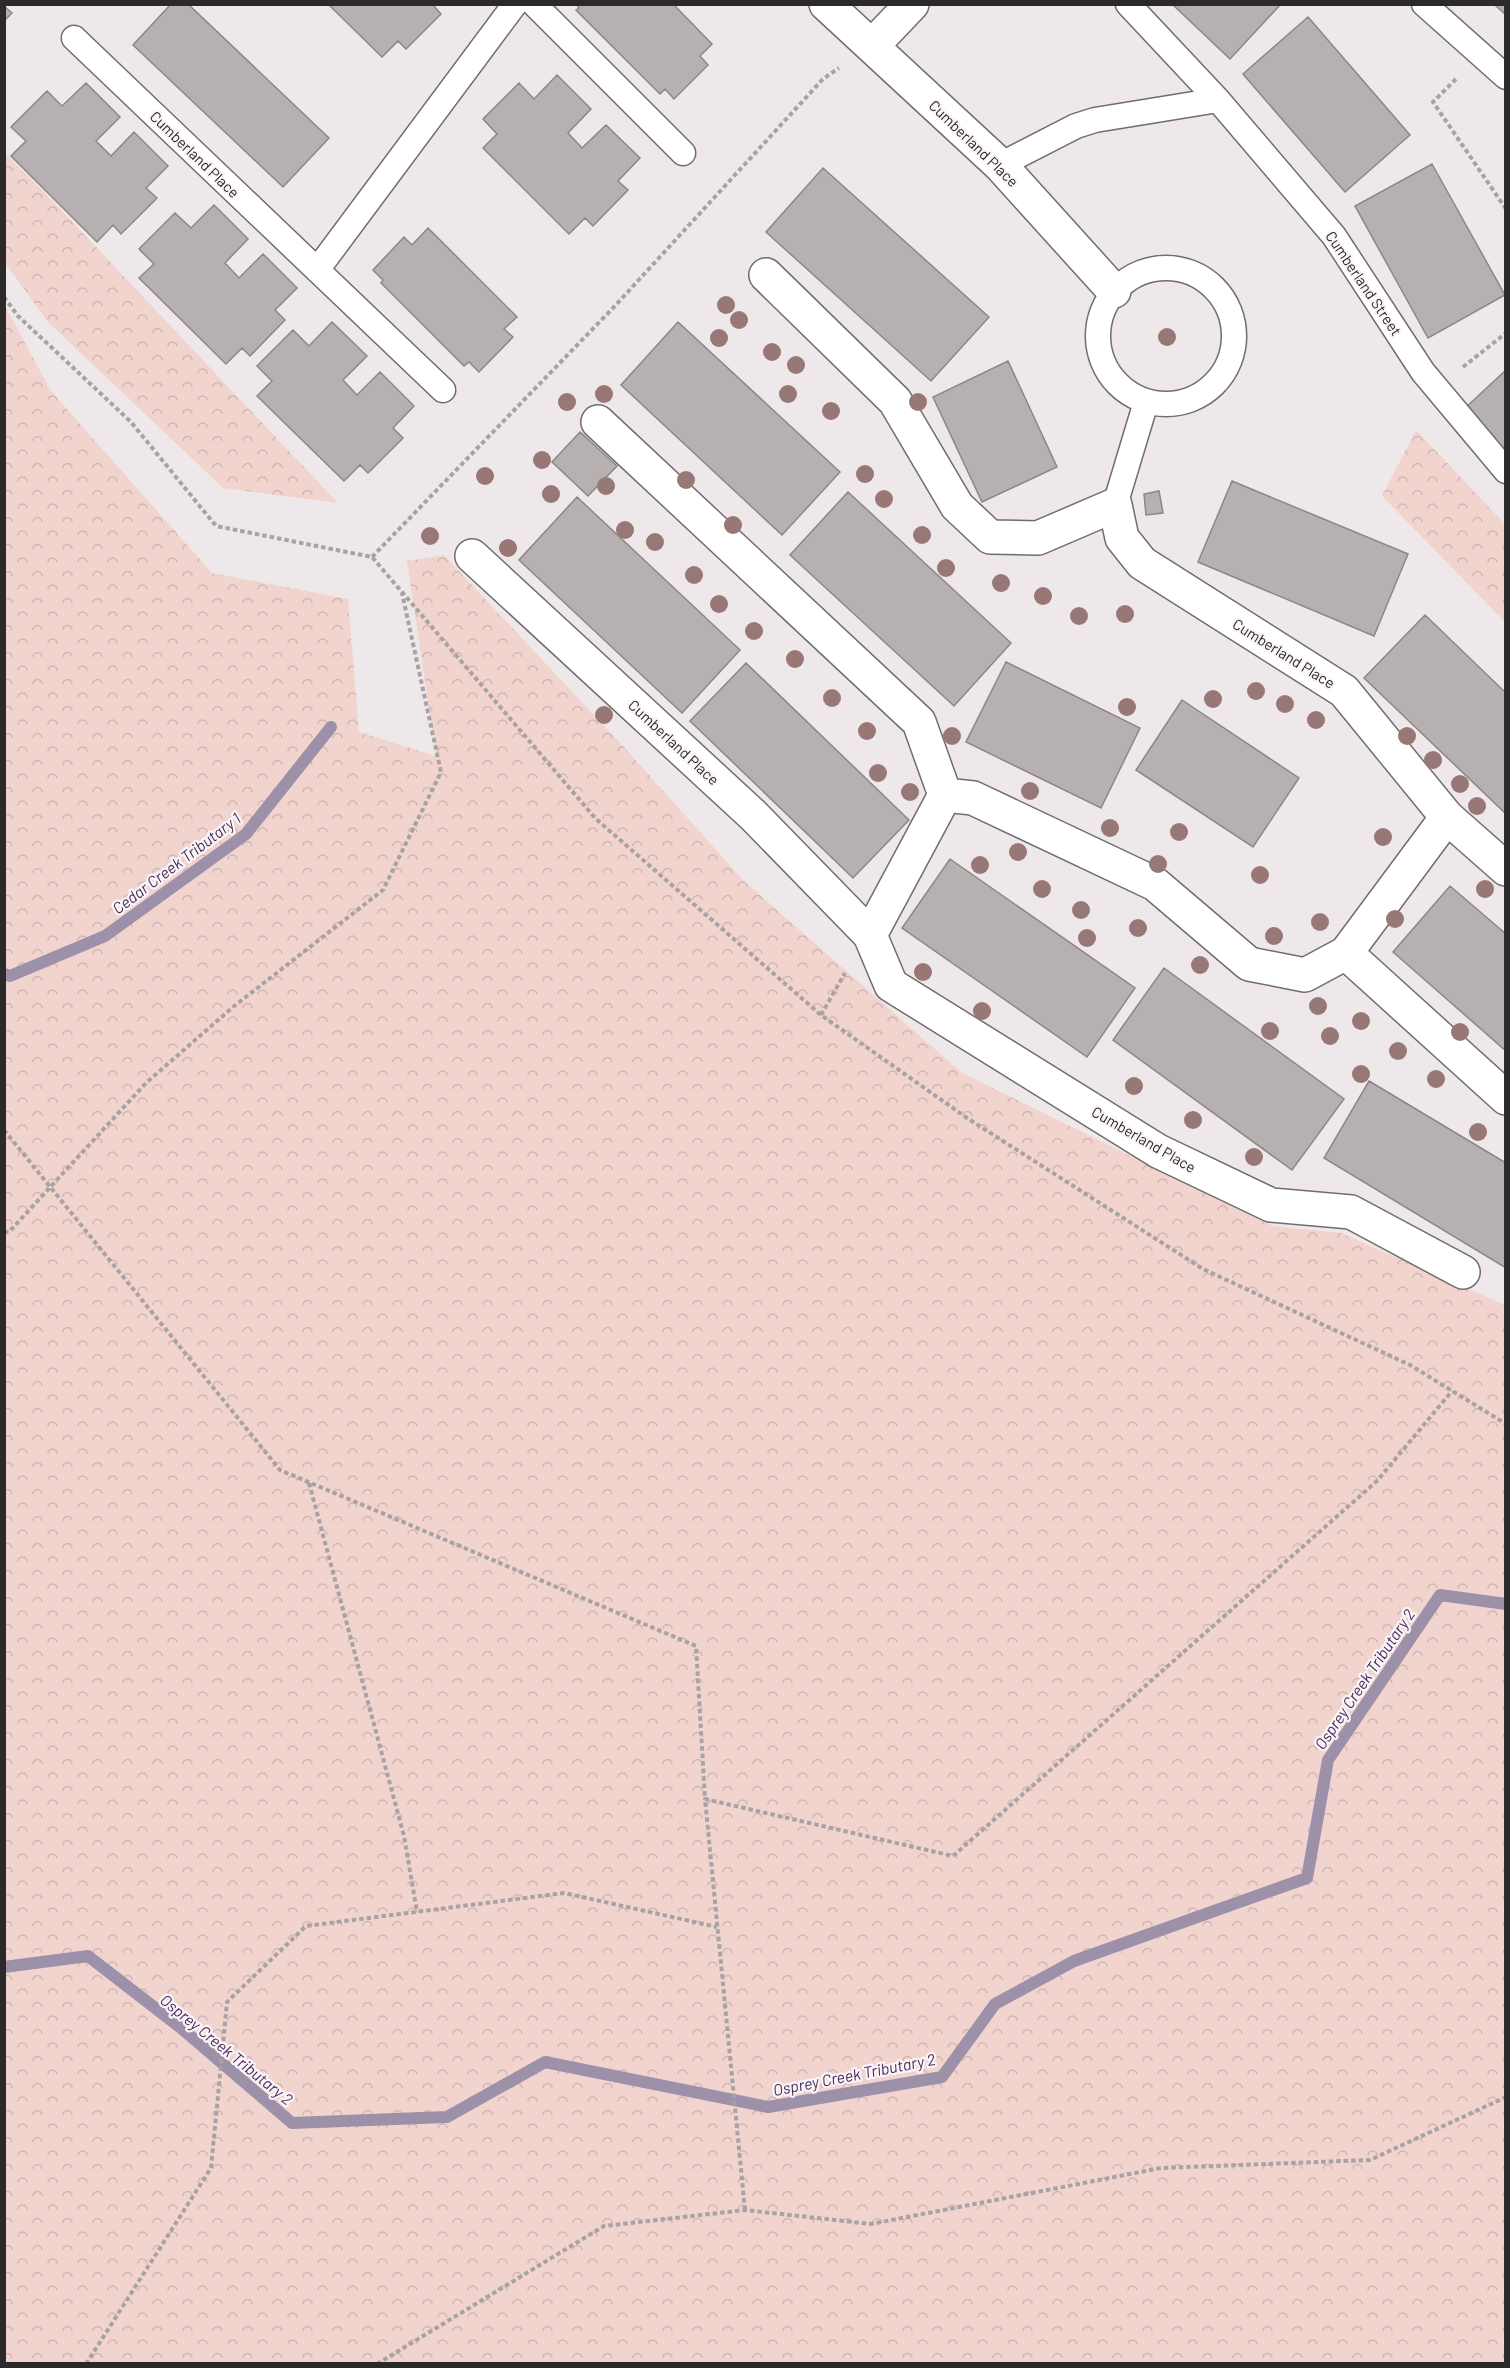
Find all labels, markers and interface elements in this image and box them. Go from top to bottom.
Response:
street label: Cumberland Place [926,96,1022,190]
street label: Cumberland Place [147,107,243,201]
street label: Cumberland Street [1322,227,1406,339]
street label: Cumberland Place [1230,614,1338,692]
street label: Cumberland Place [625,695,723,789]
water label: Cedar Creek Tributary 1 [108,808,244,918]
street label: Cumberland Place [1089,1102,1199,1176]
water label: Osprey Creek Tributary 2 [1310,1605,1418,1753]
water label: Osprey Creek Tributary 2 [157,1990,297,2108]
water label: Osprey Creek Tributary 2 [771,2049,937,2099]

